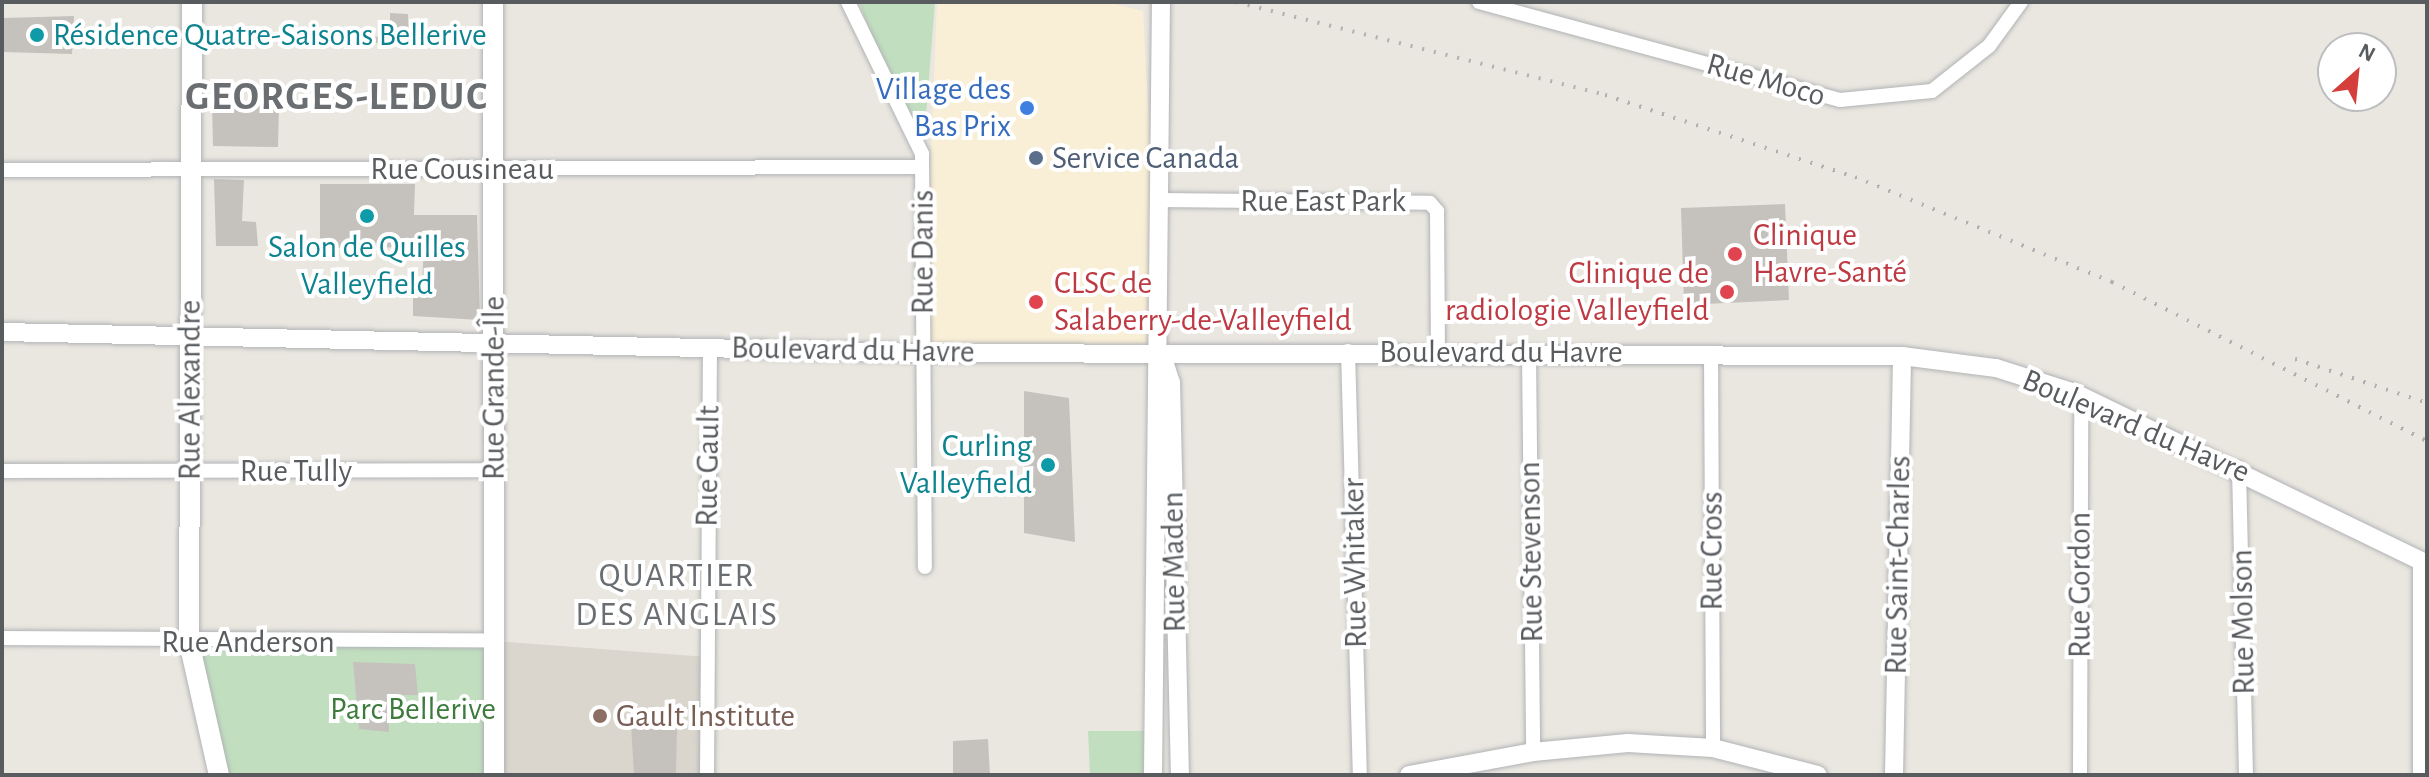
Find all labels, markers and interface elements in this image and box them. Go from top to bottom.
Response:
place label: Résidence Quatre-Saisons Bellerive [53,16,487,54]
marker: Résidence Quatre-Saisons Bellerive [28,26,46,44]
north arrow [2317,32,2397,112]
text: N [2355,39,2379,66]
street label: Rue Moco [1702,45,1830,115]
place label: Village des Bas Prix [876,71,1011,146]
district label: GEORGES-LEDUC [185,73,489,121]
marker: Village des Bas Prix [1018,99,1036,117]
place label: Service Canada [1052,139,1239,177]
marker: Service Canada [1027,149,1045,167]
street label: Rue Cousineau [370,150,554,188]
street label: Rue East Park [1240,182,1406,220]
street label: Rue Danis [904,190,942,314]
marker: Salon de Quilles Valleyfield [358,207,376,225]
place label: Clinique Havre-Santé [1753,217,1907,292]
place label: Salon de Quilles Valleyfield [268,229,466,304]
marker: Clinique Havre-Santé [1724,243,1746,265]
place label: Clinique de radiologie Valleyfield [1445,255,1709,330]
place label: CLSC de Salaberry-de-Valleyfield [1054,265,1352,340]
marker: Clinique de radiologie Valleyfield [1716,281,1738,303]
marker: CLSC de Salaberry-de-Valleyfield [1025,291,1047,313]
street label: Rue Grande-Île [475,296,513,480]
street label: Rue Alexandre [171,300,209,480]
street label: Boulevard du Havre [731,329,975,371]
street label: Boulevard du Havre [1379,333,1623,371]
street label: Boulevard du Havre [2016,361,2256,491]
street label: Rue Gault [688,405,728,527]
place label: Curling Valleyfield [900,428,1032,503]
street label: Rue Tully [240,452,352,490]
street label: Rue Saint-Charles [1877,455,1919,675]
marker: Curling Valleyfield [1039,456,1057,474]
street label: Rue Stevenson [1510,461,1552,643]
street label: Rue Whitaker [1334,478,1376,648]
street label: Rue Maden [1154,491,1194,633]
street label: Rue Cross [1693,491,1731,611]
street label: Rue Gordon [2061,512,2099,658]
street label: Rue Molson [2223,549,2263,695]
district label: QUARTIER DES ANGLAIS [575,556,779,636]
street label: Rue Anderson [161,623,335,661]
park label: Parc Bellerive [330,690,496,728]
place label: Gault Institute [616,697,795,735]
marker: Gault Institute [591,707,609,725]

